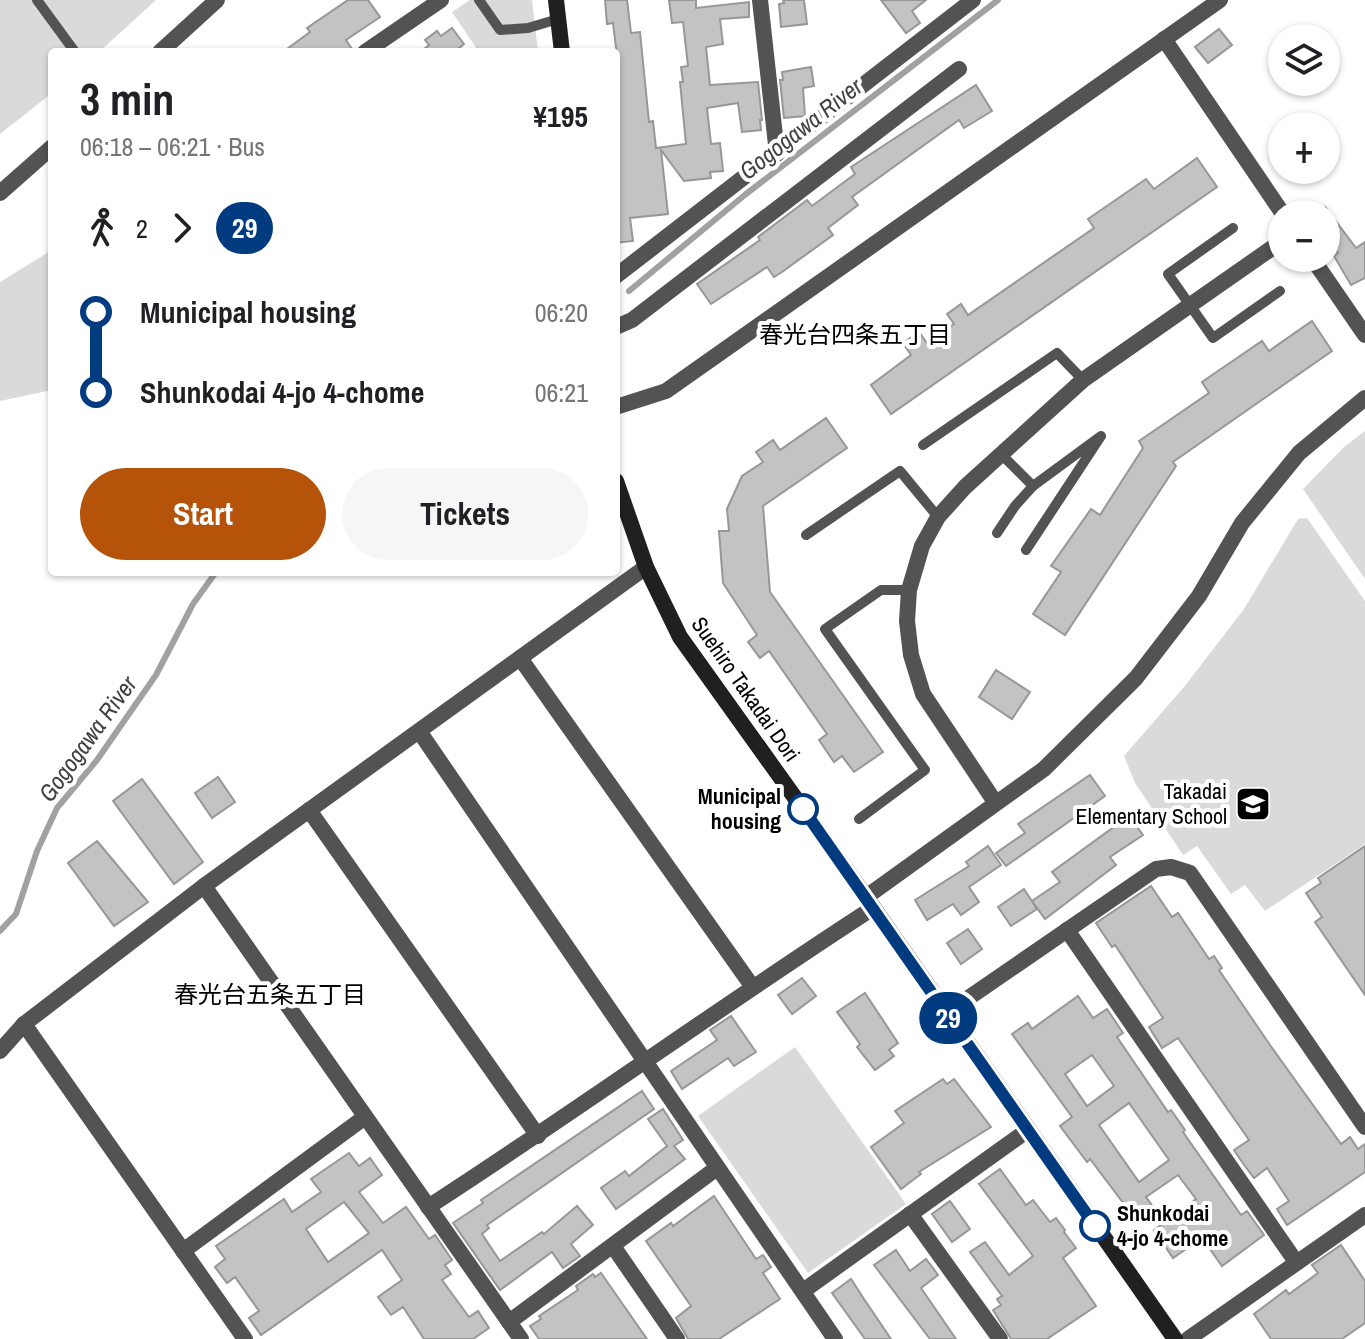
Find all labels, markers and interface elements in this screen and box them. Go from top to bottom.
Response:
map controls [1268,24,1340,272]
button: layers [1268,24,1340,96]
text: 3 min [80,69,174,129]
water label: Gogogawa River [732,69,870,186]
text: ¥195 [533,96,588,136]
button: + [1268,112,1340,184]
text: 06:18 – 06:21 · Bus [80,129,265,164]
button: − [1268,200,1340,272]
icon: walk [80,206,124,250]
icon: forward [160,206,204,250]
text: 29 [232,209,257,247]
text: 2 [136,211,148,246]
text: Municipal housing [140,292,356,332]
text: 06:20 [535,295,588,330]
district label: 春光台四条五丁目 [759,318,951,350]
text: Shunkodai 4-jo 4-chome [140,372,424,412]
text: 06:21 [535,375,588,410]
button: Start [80,468,326,560]
button: Tickets [342,468,588,560]
street label: Suehiro Takadai Dori [685,611,807,767]
water label: Gogogawa River [31,668,144,808]
place label: Takadai Elementary School [1076,776,1227,831]
place label: Municipal housing [698,781,781,836]
school or university icon: Takadai Elementary School [1234,785,1272,823]
marker: Municipal housing [788,794,818,824]
district label: 春光台五条五丁目 [174,978,366,1010]
line badge: 29 [912,992,984,1044]
text: 29 [935,999,961,1037]
place label: Shunkodai 4-jo 4-chome [1117,1198,1228,1253]
marker: Shunkodai 4-jo 4-chome [1080,1211,1110,1241]

